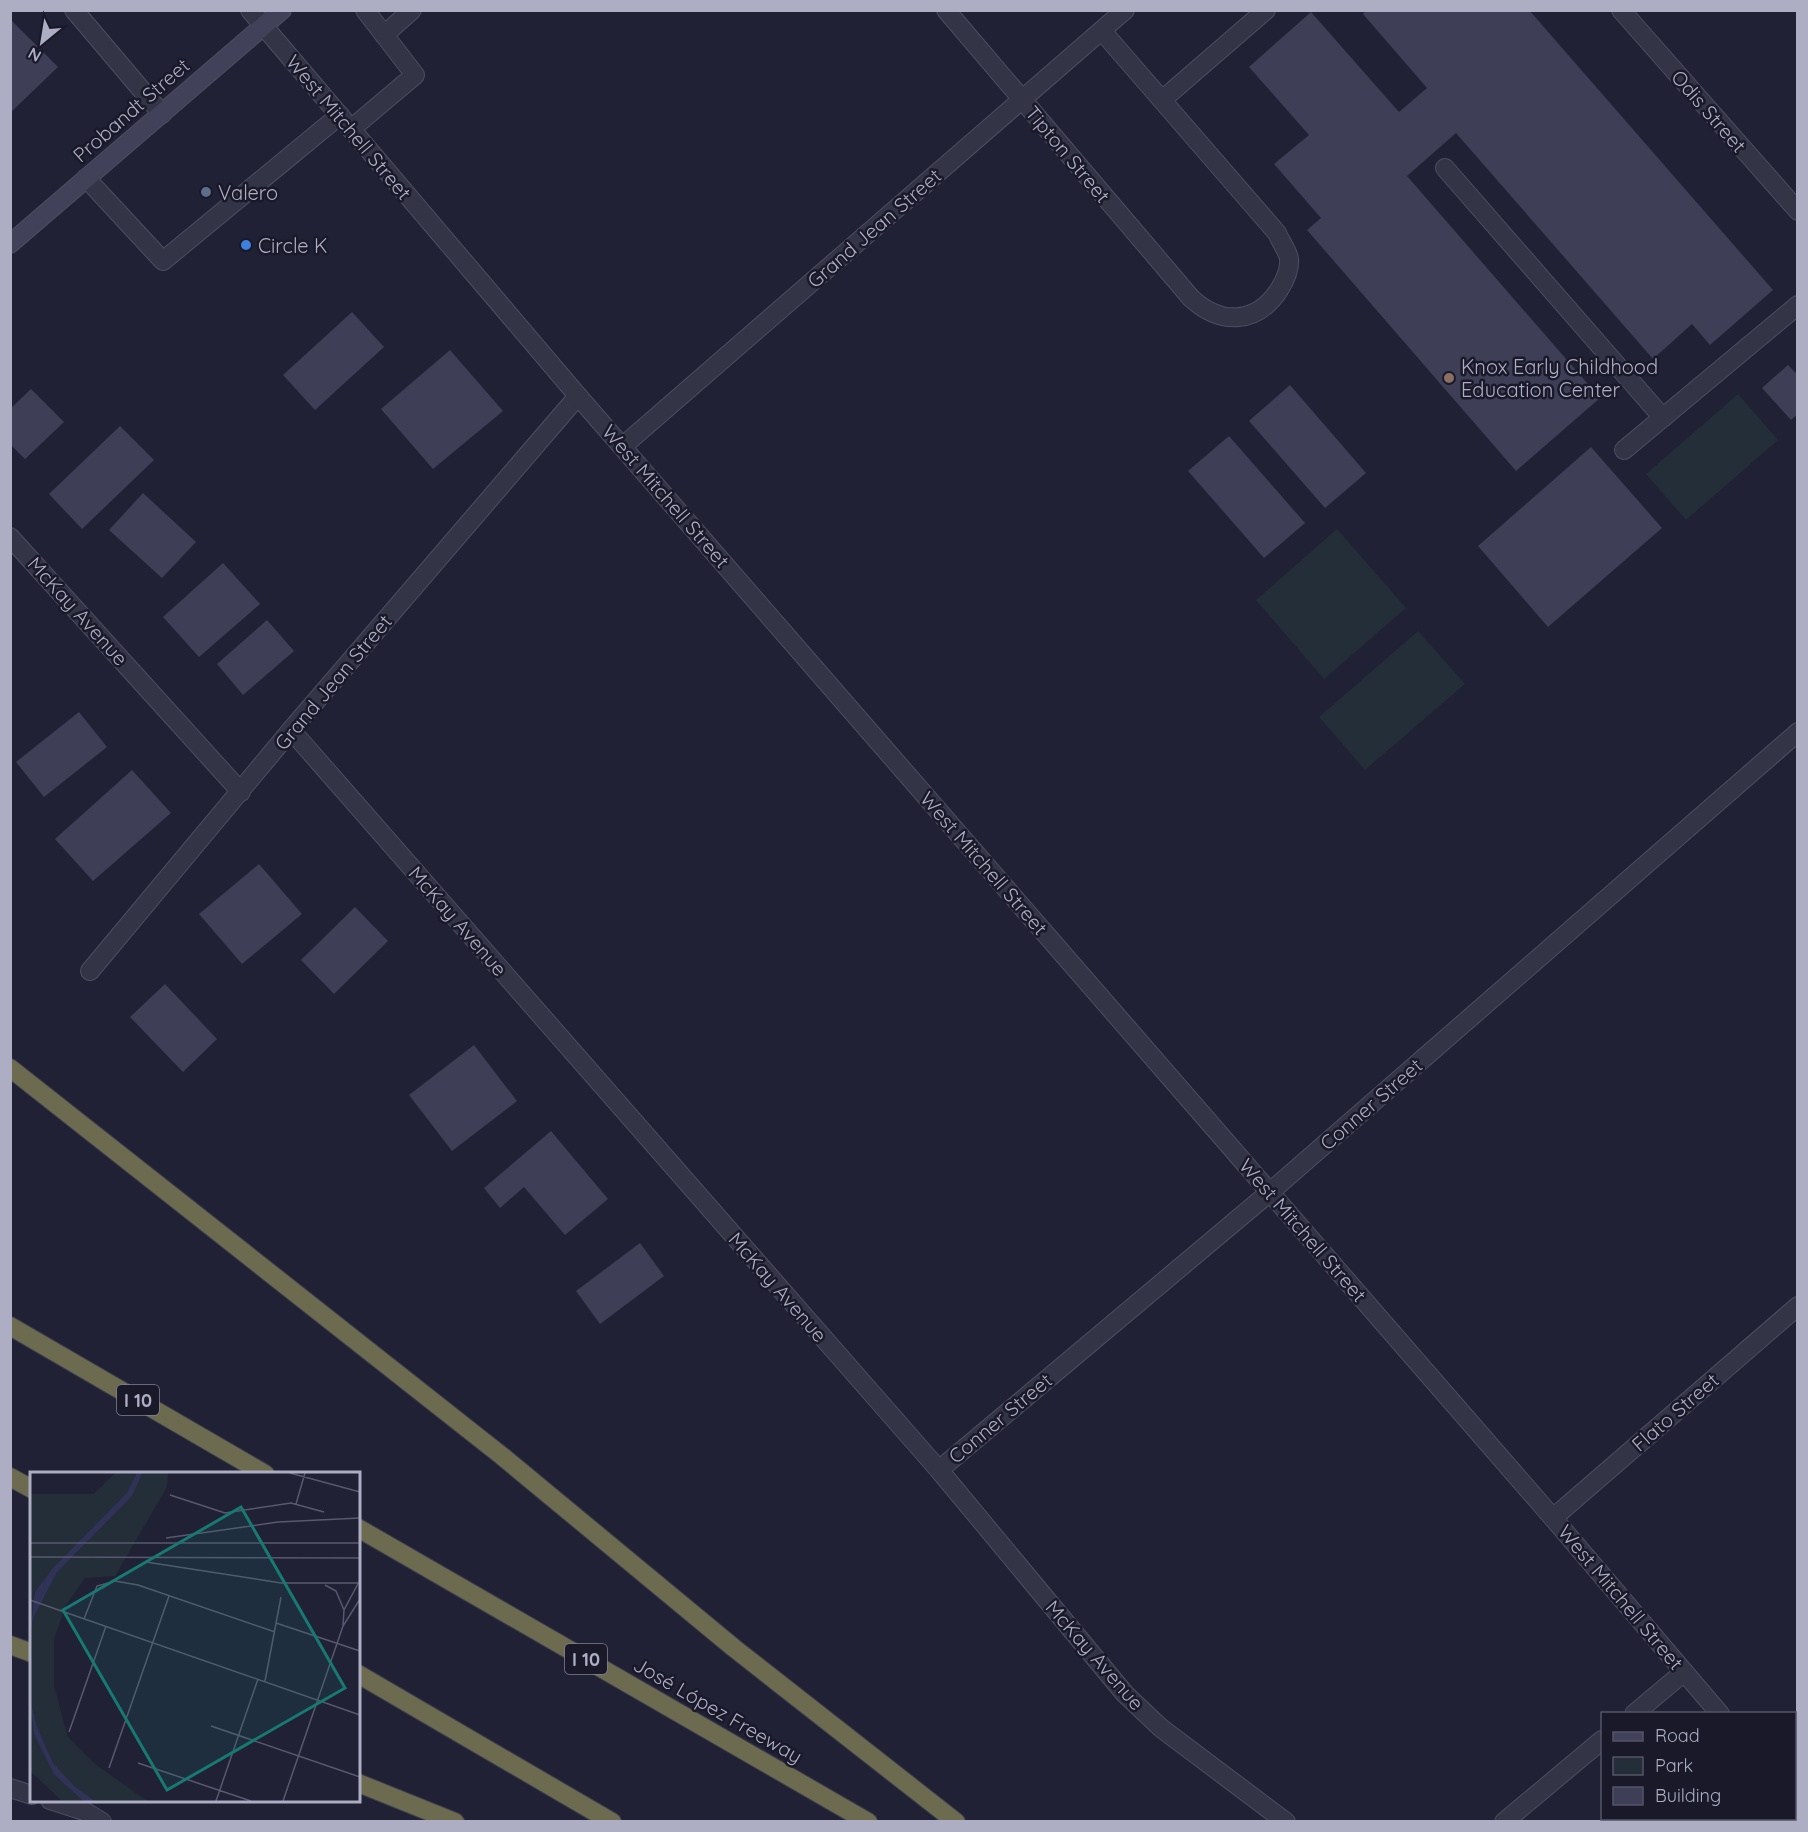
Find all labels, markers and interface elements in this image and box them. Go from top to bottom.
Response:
north arrow [12,12,72,72]
text: N [24,43,45,67]
street label: West Mitchell Street [281,49,417,205]
street label: Probandt Street [68,53,194,167]
street label: Odis Street [1666,65,1752,158]
street label: Tipton Street [1020,100,1116,208]
street label: Grand Jean Street [802,163,946,293]
place label: Valero [218,180,278,205]
marker: Valero [199,185,213,199]
place label: Circle K [258,233,328,258]
marker: Circle K [239,238,253,252]
place label: Knox Early Childhood Education Center [1461,354,1658,402]
marker: Knox Early Childhood Education Center [1442,371,1456,385]
street label: West Mitchell Street [597,419,735,573]
street label: McKay Avenue [23,551,133,671]
street label: Grand Jean Street [269,609,397,755]
street label: West Mitchell Street [915,786,1053,940]
street label: McKay Avenue [403,861,513,981]
street label: Conner Street [1315,1053,1427,1155]
street label: West Mitchell Street [1234,1153,1372,1307]
street label: McKay Avenue [723,1227,833,1347]
street label: Conner Street [943,1367,1057,1469]
street label: Flato Street [1626,1367,1724,1457]
road number: I 10 [117,1385,159,1415]
inset map [30,1472,360,1802]
street label: West Mitchell Street [1553,1519,1689,1675]
street label: McKay Avenue [1040,1595,1150,1715]
road number: I 10 [565,1644,607,1674]
street label: José López Freeway [629,1652,807,1768]
legend [1601,1712,1796,1820]
text: Road [1655,1724,1700,1747]
text: Park [1655,1754,1693,1777]
text: Building [1655,1784,1721,1807]

